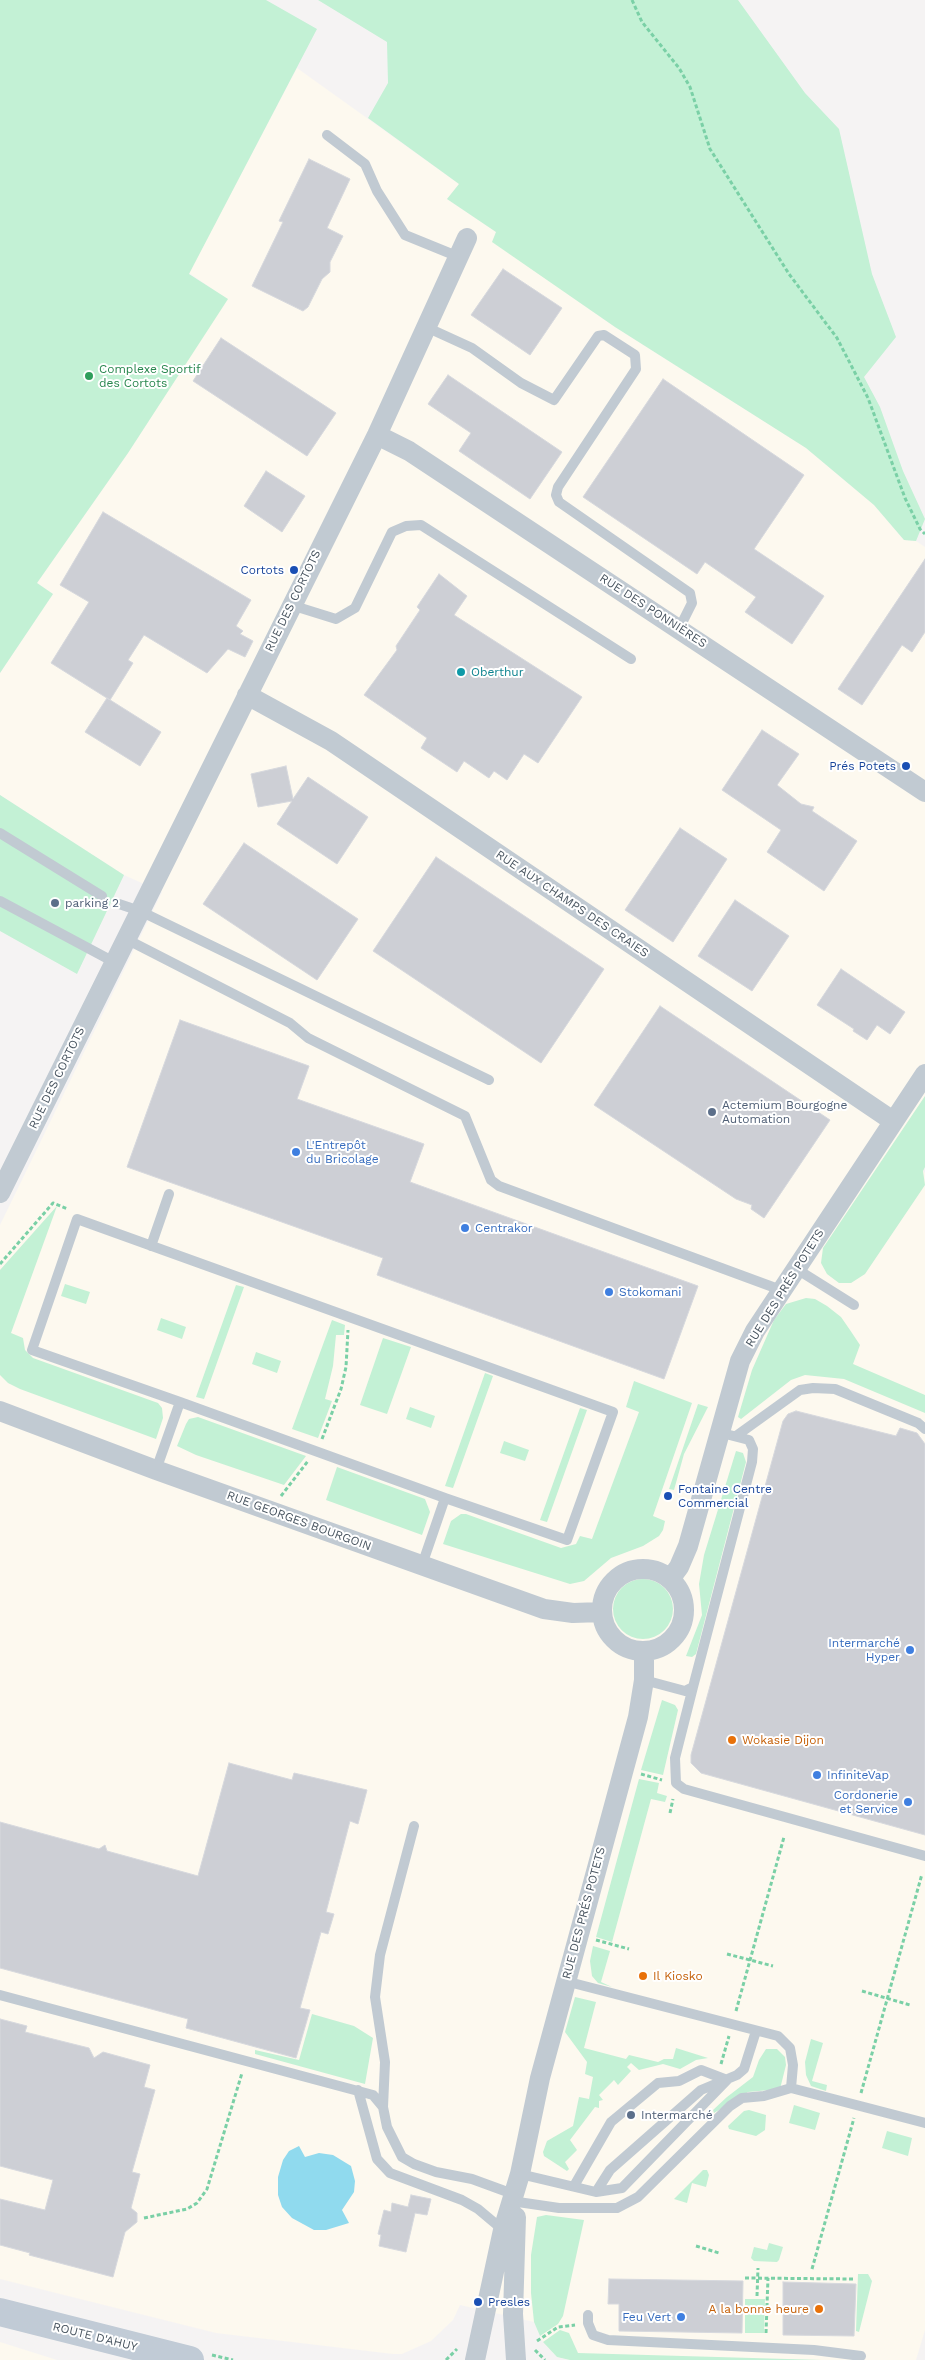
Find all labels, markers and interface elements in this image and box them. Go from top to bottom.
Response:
place label: Complexe Sportif des Cortots [99,362,201,390]
marker: Complexe Sportif des Cortots [83,370,95,382]
street label: RUE DES CORTOTS [262,548,324,654]
place label: Cortots [241,563,284,577]
marker: Cortots [288,564,300,576]
street label: RUE DES PONNIÈRES [597,571,709,651]
place label: Oberthur [471,665,524,679]
marker: Oberthur [455,666,467,678]
place label: Prés Potets [829,759,896,773]
marker: Prés Potets [900,760,912,772]
street label: RUE AUX CHAMPS DES CRAIES [493,847,651,961]
place label: parking 2 [65,896,119,910]
marker: parking 2 [49,897,61,909]
street label: RUE DES CORTOTS [26,1025,88,1131]
place label: Actemium Bourgogne Automation [722,1098,847,1126]
marker: Actemium Bourgogne Automation [706,1106,718,1118]
place label: L'Entrepôt du Bricolage [306,1138,379,1166]
marker: L'Entrepôt du Bricolage [290,1146,302,1158]
place label: Centrakor [475,1221,533,1235]
marker: Centrakor [459,1222,471,1234]
street label: RUE DES PRÉS POTETS [743,1226,827,1350]
place label: Stokomani [619,1285,682,1299]
marker: Stokomani [603,1286,615,1298]
place label: Fontaine Centre Commercial [678,1482,772,1510]
street label: RUE GEORGES BOURGOIN [225,1488,373,1554]
marker: Fontaine Centre Commercial [662,1490,674,1502]
place label: Intermarché Hyper [828,1636,900,1664]
marker: Intermarché Hyper [904,1644,916,1656]
place label: Wokasie Dijon [742,1733,824,1747]
marker: Wokasie Dijon [726,1734,738,1746]
place label: InfiniteVap [827,1768,889,1782]
marker: InfiniteVap [811,1769,823,1781]
place label: Cordonerie et Service [834,1788,898,1816]
marker: Cordonerie et Service [902,1796,914,1808]
street label: RUE DES PRÉS POTETS [559,1845,609,1981]
place label: Il Kiosko [653,1969,703,1983]
marker: Il Kiosko [637,1970,649,1982]
place label: Intermarché [641,2108,713,2122]
marker: Intermarché [625,2109,637,2121]
place label: Presles [488,2295,530,2309]
marker: Presles [472,2296,484,2308]
place label: A la bonne heure [708,2302,809,2316]
marker: A la bonne heure [813,2303,825,2315]
place label: Feu Vert [622,2310,671,2324]
marker: Feu Vert [675,2311,687,2323]
street label: ROUTE D'AHUY [51,2320,139,2354]

